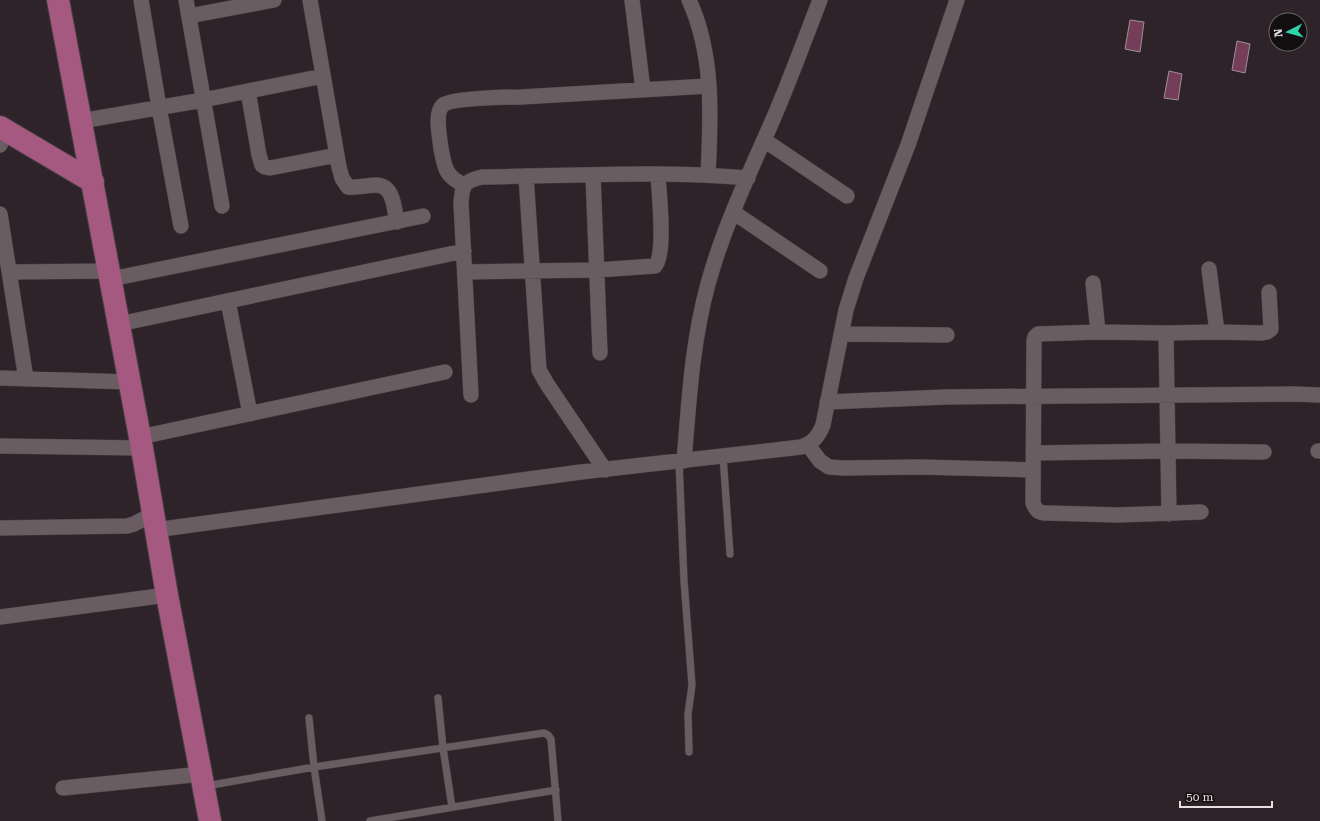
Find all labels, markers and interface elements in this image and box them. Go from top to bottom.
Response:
north arrow [1268,12,1308,52]
text: N [1272,28,1285,38]
scale bar [1180,783,1272,809]
text: 50 m [1186,790,1213,804]

